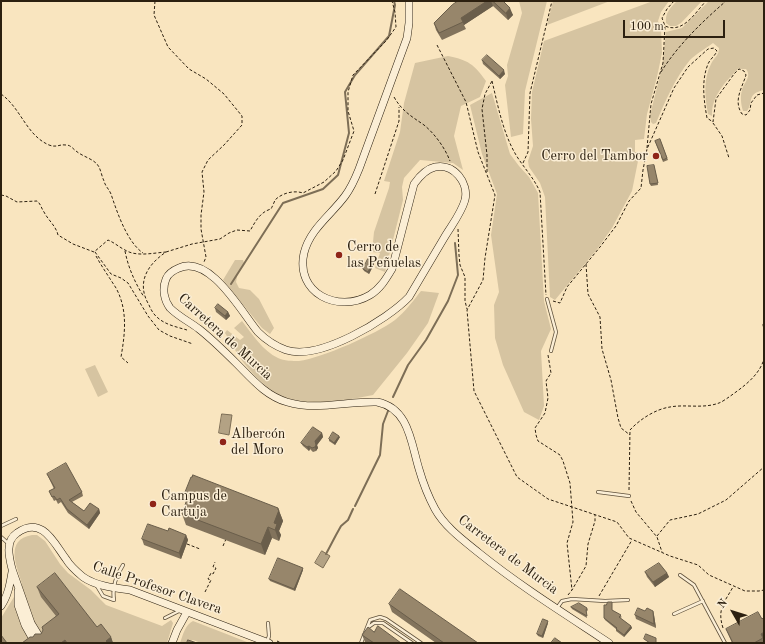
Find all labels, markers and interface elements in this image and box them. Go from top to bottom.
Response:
scale bar [625,12,727,38]
text: 100 m [630,21,664,33]
place label: Cerro del Tambor [541,148,648,164]
marker: Cerro del Tambor [651,151,661,161]
place label: Cerro de las Peñuelas [347,239,421,272]
marker: Cerro de las Peñuelas [334,250,344,260]
street label: Carretera de Murcia [174,290,276,384]
place label: Albercón del Moro [231,426,285,458]
marker: Albercón del Moro [218,437,228,447]
place label: Campus de Cartuja [161,488,227,520]
marker: Campus de Cartuja [148,499,158,509]
street label: Carretera de Murcia [454,512,562,598]
street label: Calle Profesor Clavera [90,558,224,618]
north arrow [713,592,753,632]
text: N [716,597,730,611]

